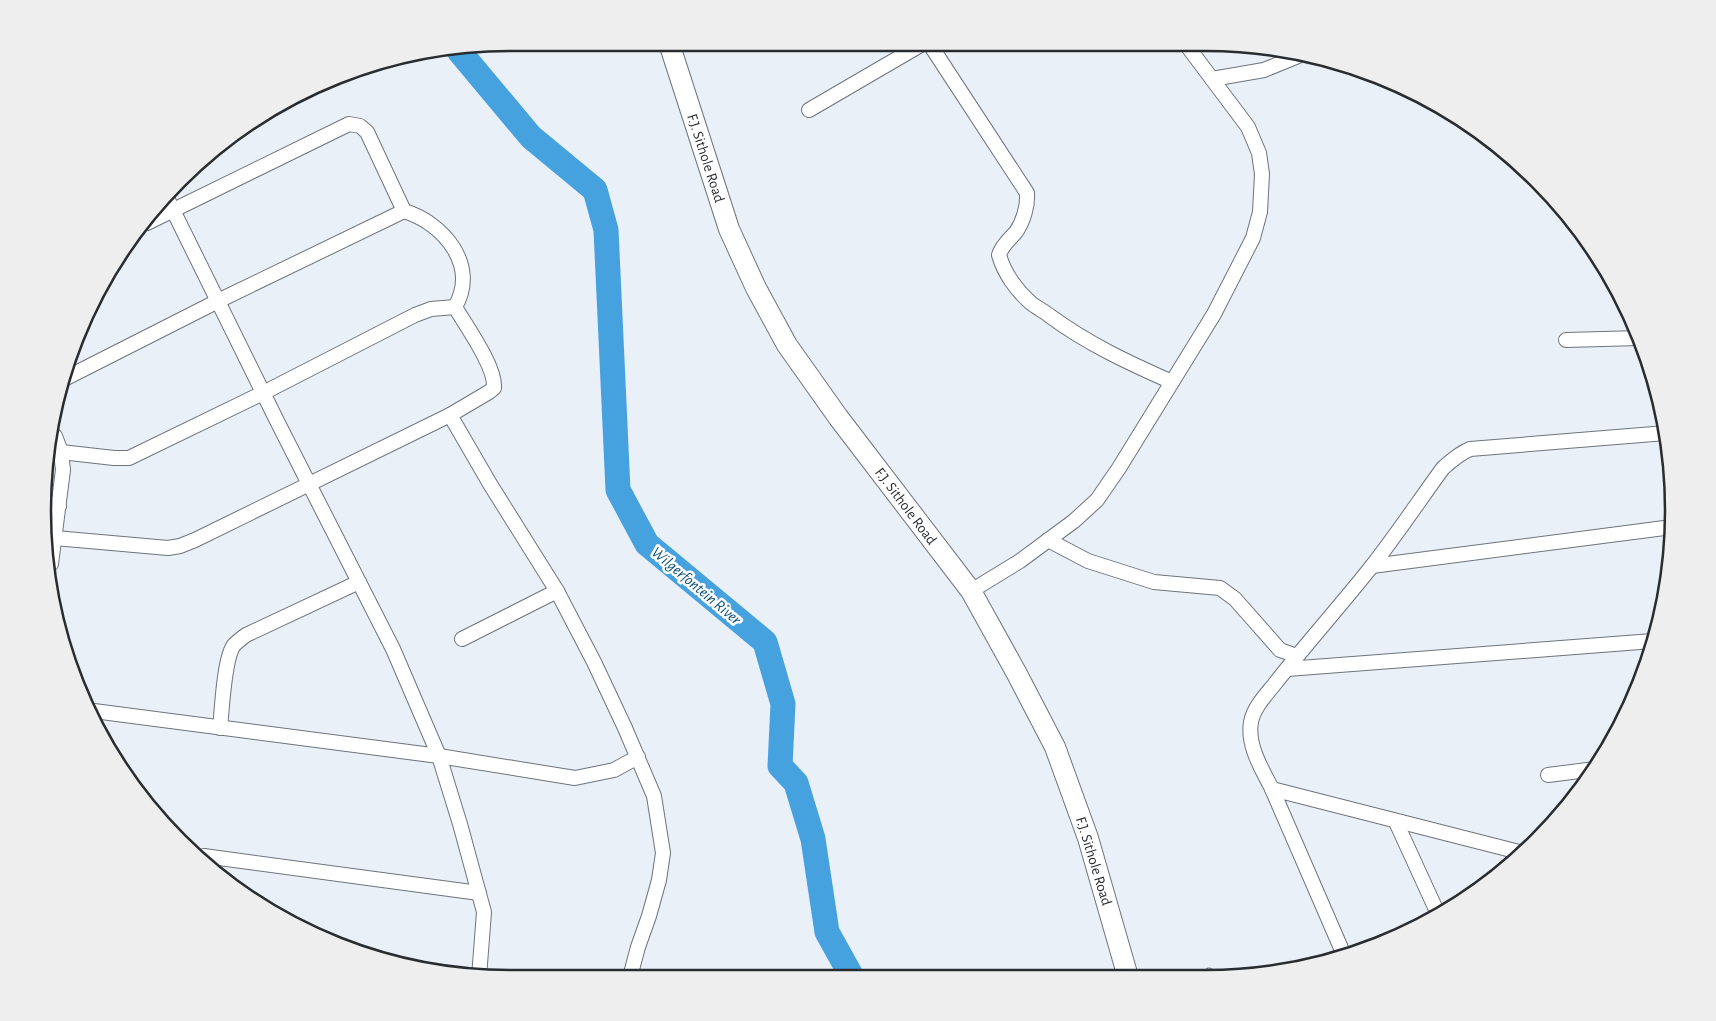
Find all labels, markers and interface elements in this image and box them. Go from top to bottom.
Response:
street label: F.J. Sithole Road [684,112,727,204]
street label: F.J. Sithole Road [872,465,939,548]
water label: Wilgerfontein River [649,544,745,628]
street label: F.J. Sithole Road [1073,815,1114,908]

